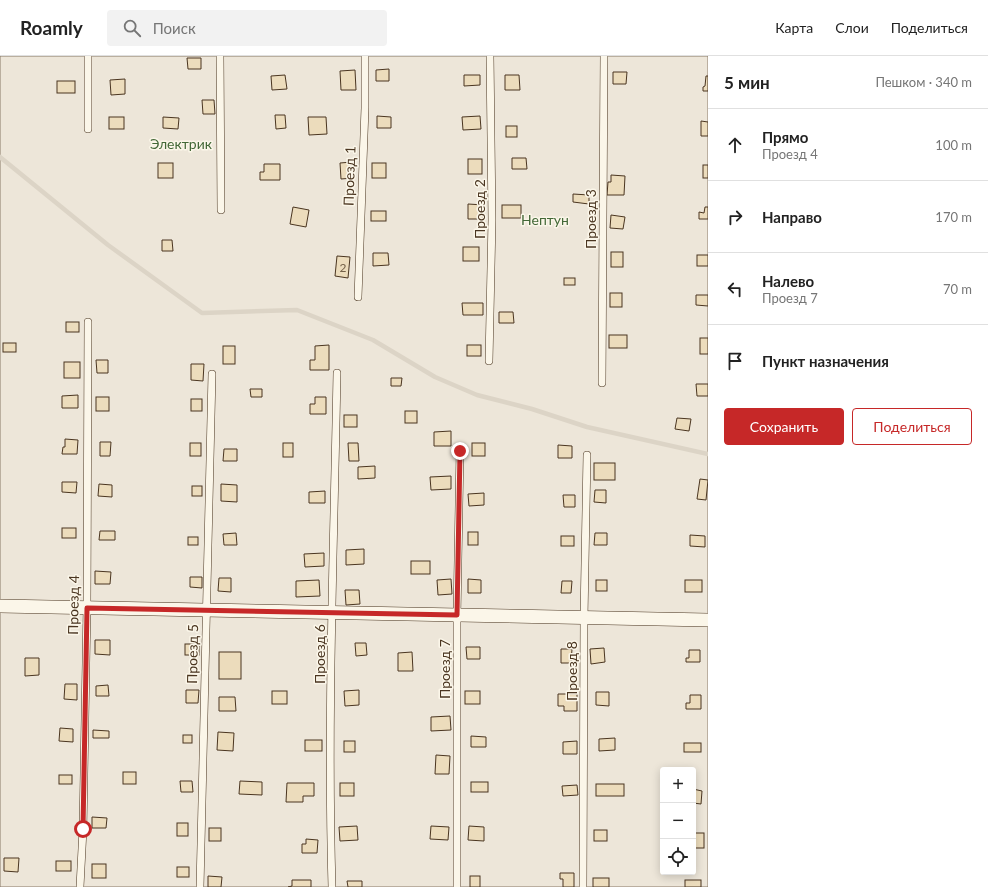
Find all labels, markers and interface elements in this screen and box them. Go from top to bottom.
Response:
search box [107,10,387,46]
text: Roamly [20,16,83,39]
icon: search [121,17,143,39]
text: Поиск [153,19,196,37]
text: Карта [775,19,813,36]
text: Слои [835,19,869,36]
text: Поделиться [891,19,968,36]
text: 5 мин [724,72,770,93]
text: Пешком · 340 m [875,74,972,90]
text: Прямо [762,128,808,146]
icon: ahead [724,134,746,156]
park label: Электрик [150,135,213,152]
text: 100 m [935,137,972,153]
street label: Проезд 1 [339,146,359,206]
text: Проезд 4 [762,146,818,162]
street label: Проезд 2 [471,179,488,239]
street label: Проезд 3 [582,189,599,249]
icon: right [724,206,746,228]
text: Направо [762,208,822,226]
text: 170 m [935,209,972,225]
park label: Нептун [521,211,569,228]
house number: 2 [340,260,347,275]
text: Налево [762,272,814,290]
icon: left [724,278,746,300]
text: 70 m [943,281,972,297]
text: Проезд 7 [762,290,818,306]
icon: arrive [724,350,746,372]
text: Пункт назначения [762,352,889,370]
button: Сохранить [724,408,844,445]
button: Поделиться [852,408,972,445]
route end [451,442,469,460]
street label: Проезд 4 [64,575,82,635]
street label: Проезд 5 [183,624,201,684]
street label: Проезд 6 [311,624,328,684]
street label: Проезд 7 [436,639,453,699]
street label: Проезд 8 [563,641,580,701]
map controls [660,767,696,875]
button: + [660,767,696,803]
button: − [660,803,696,839]
route start [74,820,92,838]
button: locate [660,839,696,875]

